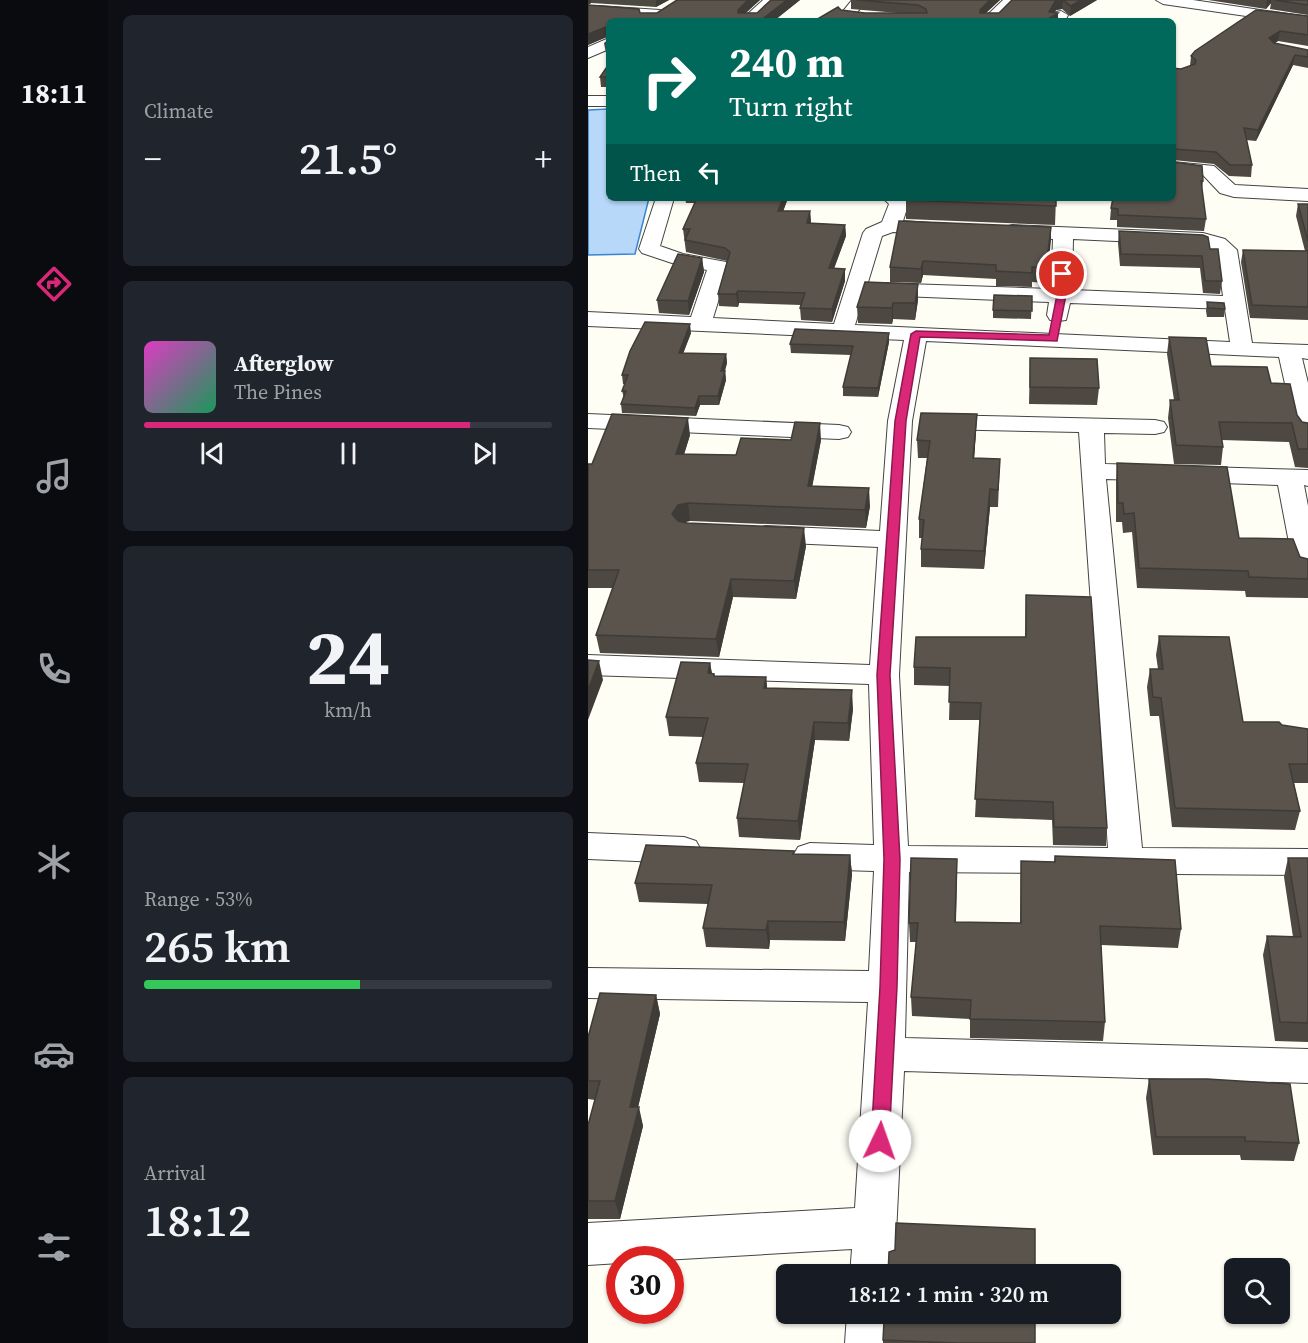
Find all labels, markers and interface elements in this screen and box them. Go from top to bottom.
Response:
text: 240 m [729,33,844,91]
icon: right [630,42,708,120]
text: 18:11 [21,75,87,112]
text: Turn right [729,88,853,125]
text: Climate [144,97,213,125]
text: 21.5° [299,127,397,189]
text: − [144,136,162,181]
text: + [535,136,552,181]
icon: left [693,156,726,189]
text: Then [630,158,681,188]
pin [1036,248,1087,299]
icon: arrive [1045,257,1078,290]
icon: directions [33,263,75,305]
text: Afterglow [234,348,334,378]
text: The Pines [234,378,322,406]
icon: previous [196,437,229,470]
icon: pause [332,437,365,470]
icon: next [468,437,501,470]
icon: music [33,455,75,497]
text: 24 [306,603,390,710]
icon: phone [33,648,75,690]
text: km/h [324,696,372,724]
icon: climate [33,841,75,883]
text: Range · 53% [144,885,253,913]
text: 265 km [144,915,291,977]
icon: car [33,1033,75,1075]
position arrow [848,1109,912,1173]
text: Arrival [144,1159,206,1187]
text: 18:12 [144,1189,251,1251]
icon: filters [33,1226,75,1268]
speed limit sign: 30 [606,1246,684,1324]
map controls [1224,1258,1290,1324]
button: search [1224,1258,1290,1324]
text: 18:12 · 1 min · 320 m [848,1279,1049,1309]

